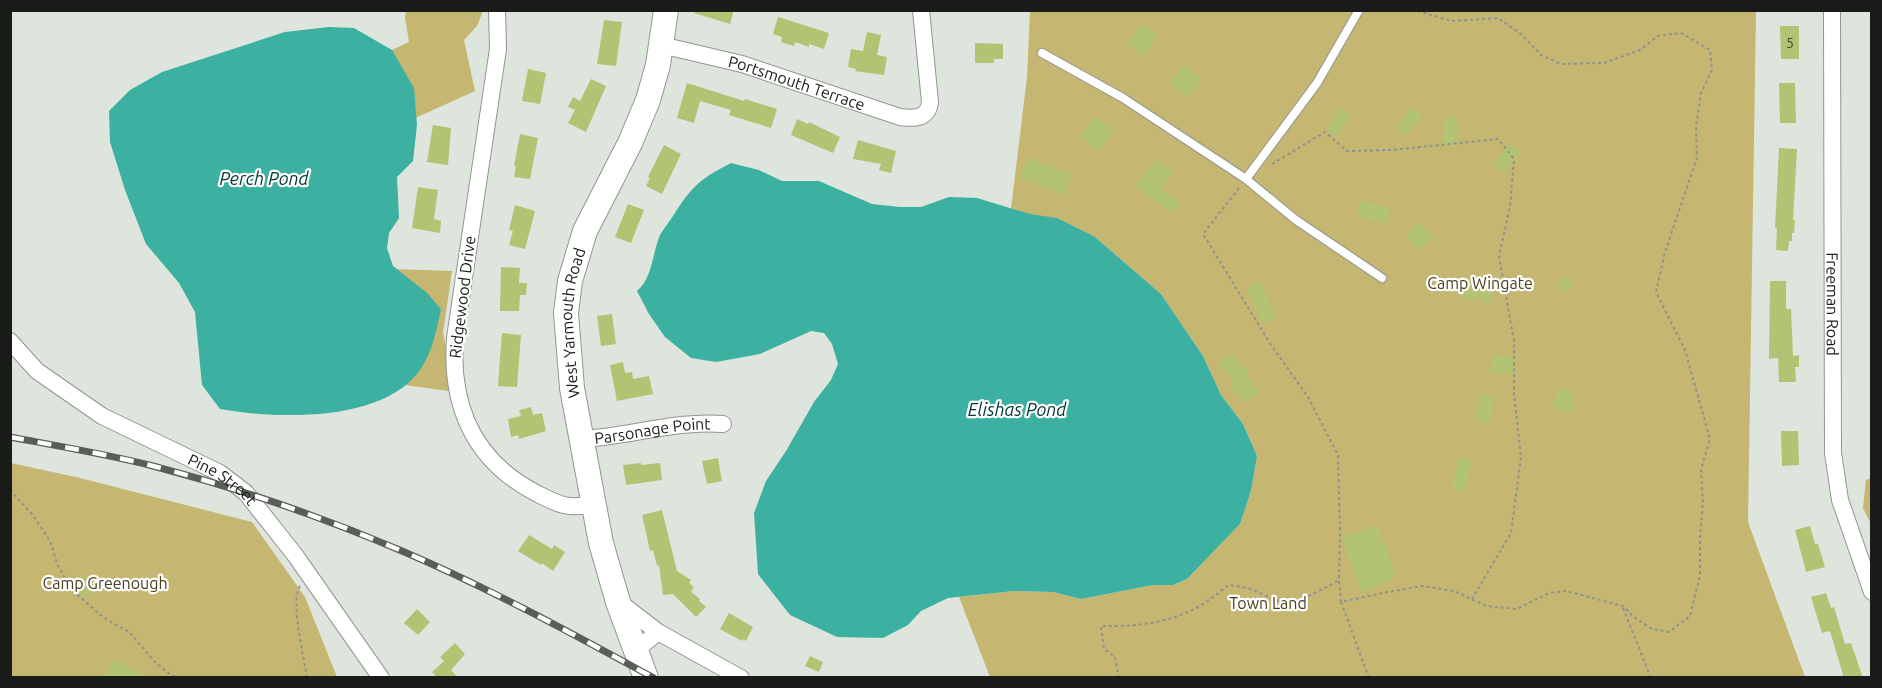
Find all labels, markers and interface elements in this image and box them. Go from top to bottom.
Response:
house number: 5 [1786,35,1794,51]
street label: Portsmouth Terrace [727,52,868,114]
water label: Perch Pond [219,168,310,188]
street label: Ridgewood Drive [446,235,478,359]
street label: West Yarmouth Road [557,246,588,399]
street label: Freeman Road [1824,252,1842,356]
park label: Camp Wingate [1427,274,1533,292]
water label: Elishas Pond [968,399,1067,419]
street label: Parsonage Point [593,414,711,447]
street label: Pine Street [185,450,261,509]
park label: Camp Greenough [42,574,168,592]
park label: Town Land [1229,594,1307,612]

